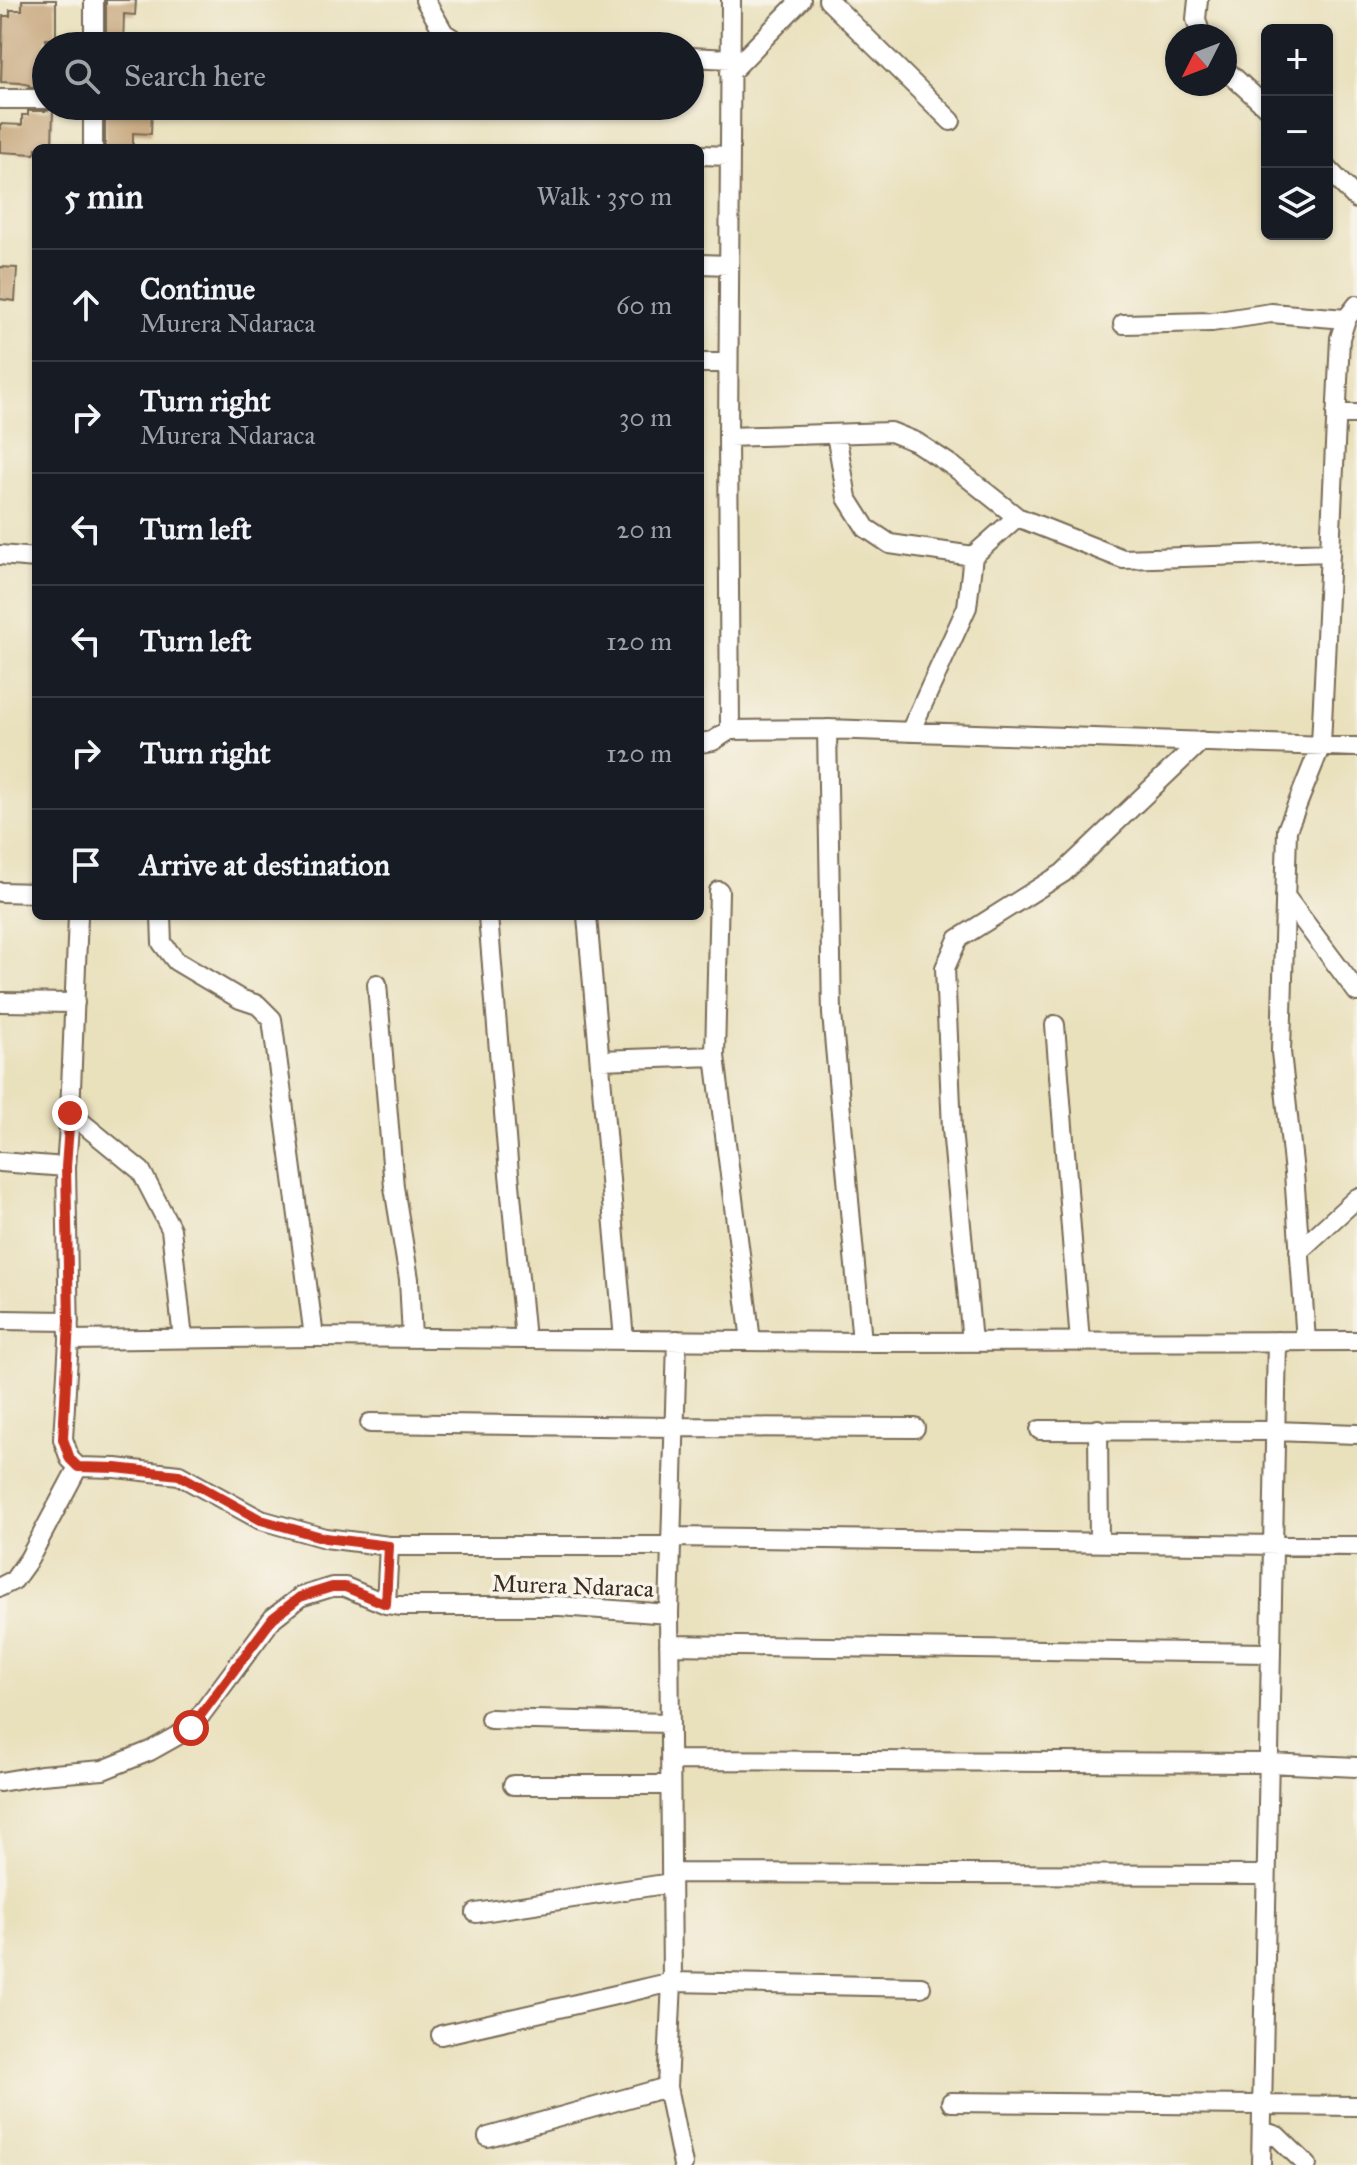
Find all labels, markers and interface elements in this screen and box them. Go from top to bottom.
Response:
north arrow [1165,24,1237,96]
map controls [1261,24,1333,240]
button: + [1261,24,1333,96]
search box [32,32,704,120]
icon: search [60,54,104,98]
text: Search here [124,58,266,94]
button: − [1261,96,1333,168]
button: layers [1261,168,1333,240]
text: 5 min [64,176,143,217]
text: Walk · 350 m [537,180,672,212]
text: Continue [140,271,255,307]
icon: ahead [64,283,108,327]
text: 60 m [616,289,672,321]
text: Murera Ndaraca [140,307,316,339]
text: Turn right [140,383,271,419]
icon: right [64,395,108,439]
text: 30 m [619,401,672,433]
text: Murera Ndaraca [140,419,316,451]
icon: left [64,507,108,551]
text: Turn left [140,511,251,547]
text: 20 m [617,513,672,545]
icon: left [64,619,108,663]
text: Turn left [140,623,251,659]
text: 120 m [606,625,672,657]
icon: right [64,731,108,775]
text: Turn right [140,735,271,771]
text: 120 m [606,737,672,769]
icon: arrive [64,843,108,887]
text: Arrive at destination [140,847,390,883]
route end [52,1095,88,1131]
street label: Murera Ndaraca [492,1568,655,1604]
route start [173,1710,209,1746]

